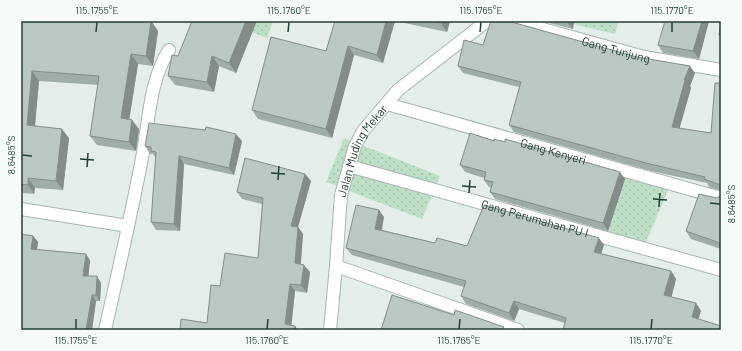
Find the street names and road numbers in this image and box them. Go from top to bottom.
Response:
street label: Gang Tunjung [580,33,651,65]
street label: Jalan Muding Mekar [334,101,390,198]
street label: Gang Kenyeri [519,135,588,167]
street label: Gang Perumahan PU I [480,196,590,240]

